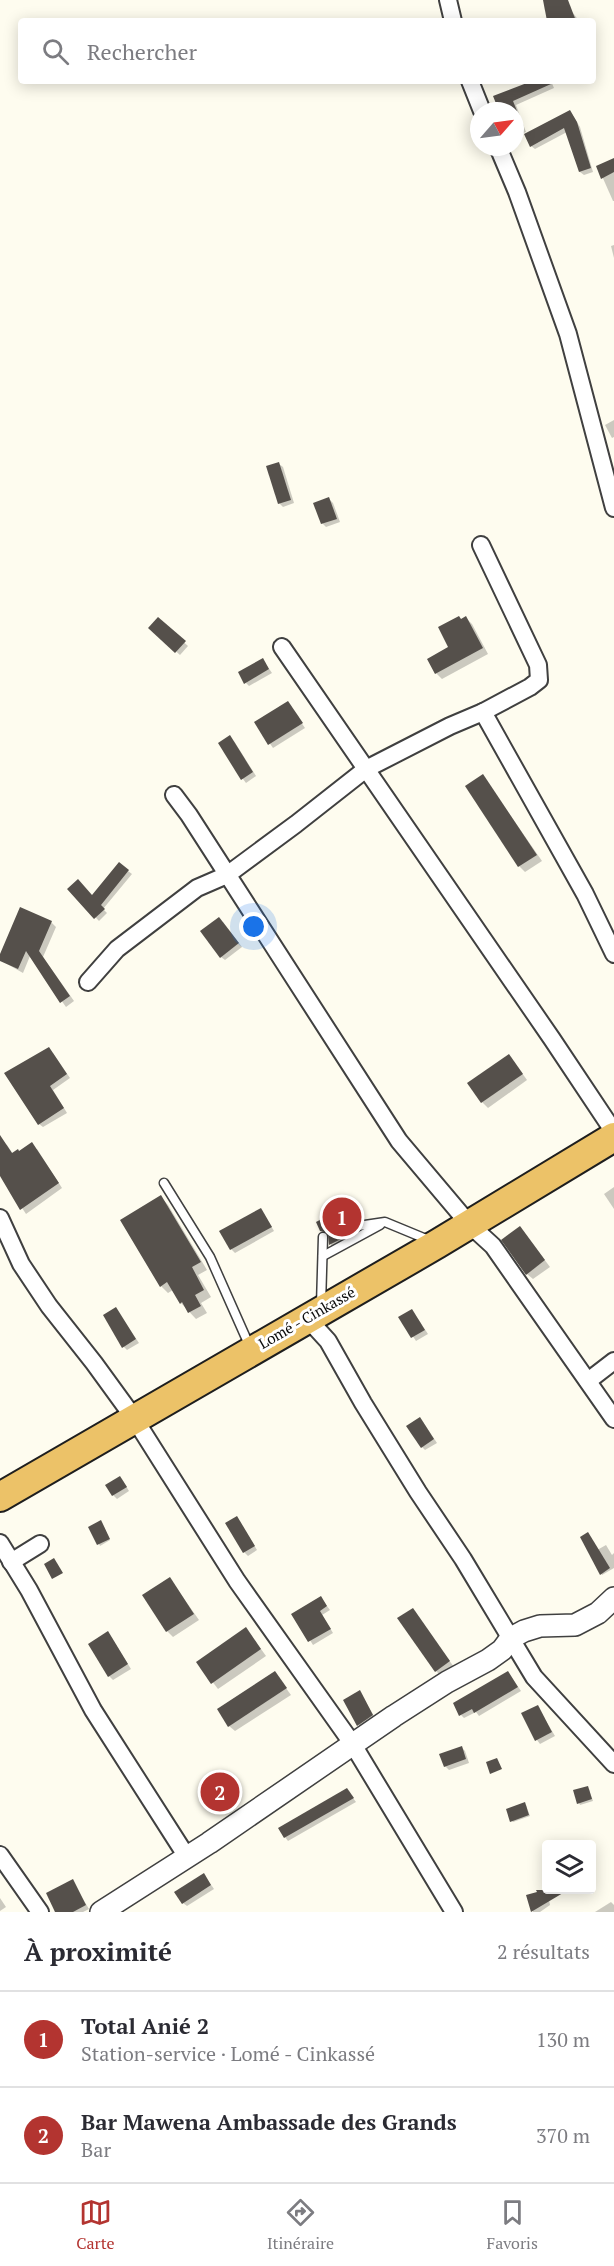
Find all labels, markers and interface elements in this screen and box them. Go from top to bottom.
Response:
search box [18,18,596,84]
icon: search [39,35,72,68]
text: Rechercher [87,37,197,66]
north arrow [470,102,524,156]
your location [239,912,268,941]
pin: 1 [322,1194,362,1240]
street label: Lomé - Cinkassé [255,1281,358,1353]
pin: 2 [200,1770,240,1814]
map controls [542,1840,596,1894]
button: layers [542,1840,596,1894]
text: À proximité [24,1934,172,1968]
text: 2 résultats [497,1938,590,1965]
text: Total Anié 2 [81,2011,209,2040]
text: 1 [38,2026,49,2053]
text: 130 m [536,2026,590,2053]
text: Station-service · Lomé - Cinkassé [81,2040,375,2067]
text: Bar Mawena Ambassade des Grands [81,2107,457,2136]
text: 2 [38,2122,49,2149]
text: 370 m [536,2122,590,2149]
text: Bar [81,2136,111,2163]
tab: Carte [76,2196,115,2254]
tab: Itinéraire [267,2196,334,2254]
tab: Favoris [486,2196,538,2254]

